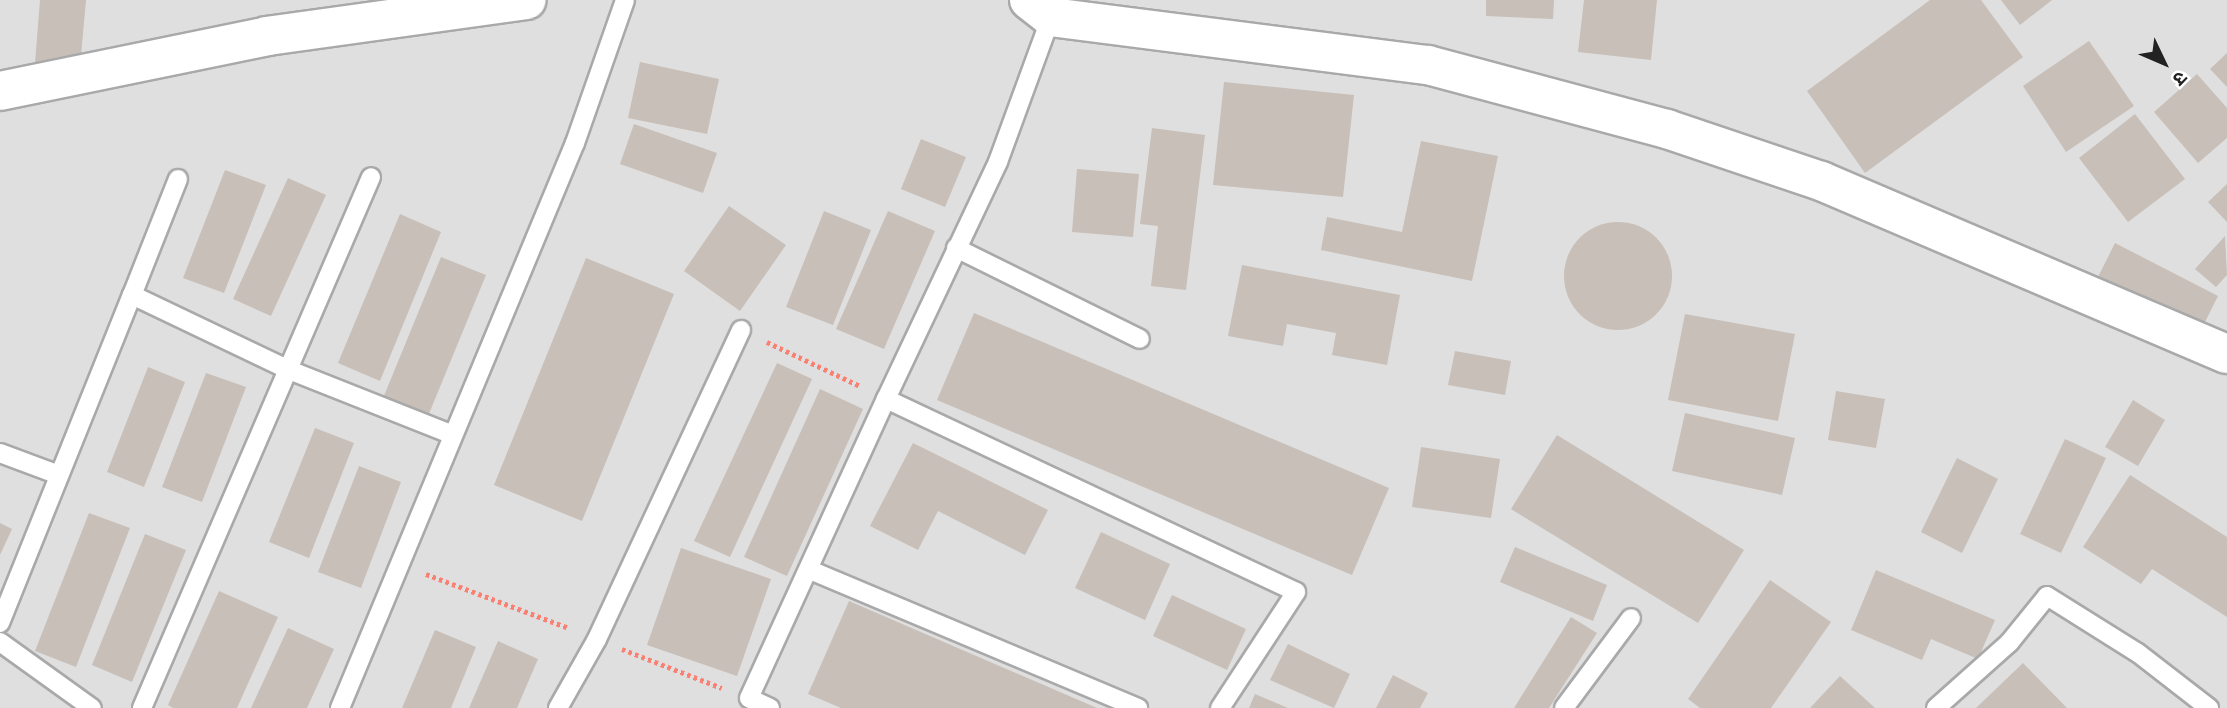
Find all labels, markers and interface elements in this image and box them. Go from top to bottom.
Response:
north arrow [2129,28,2199,98]
text: उ [2166,65,2193,91]

